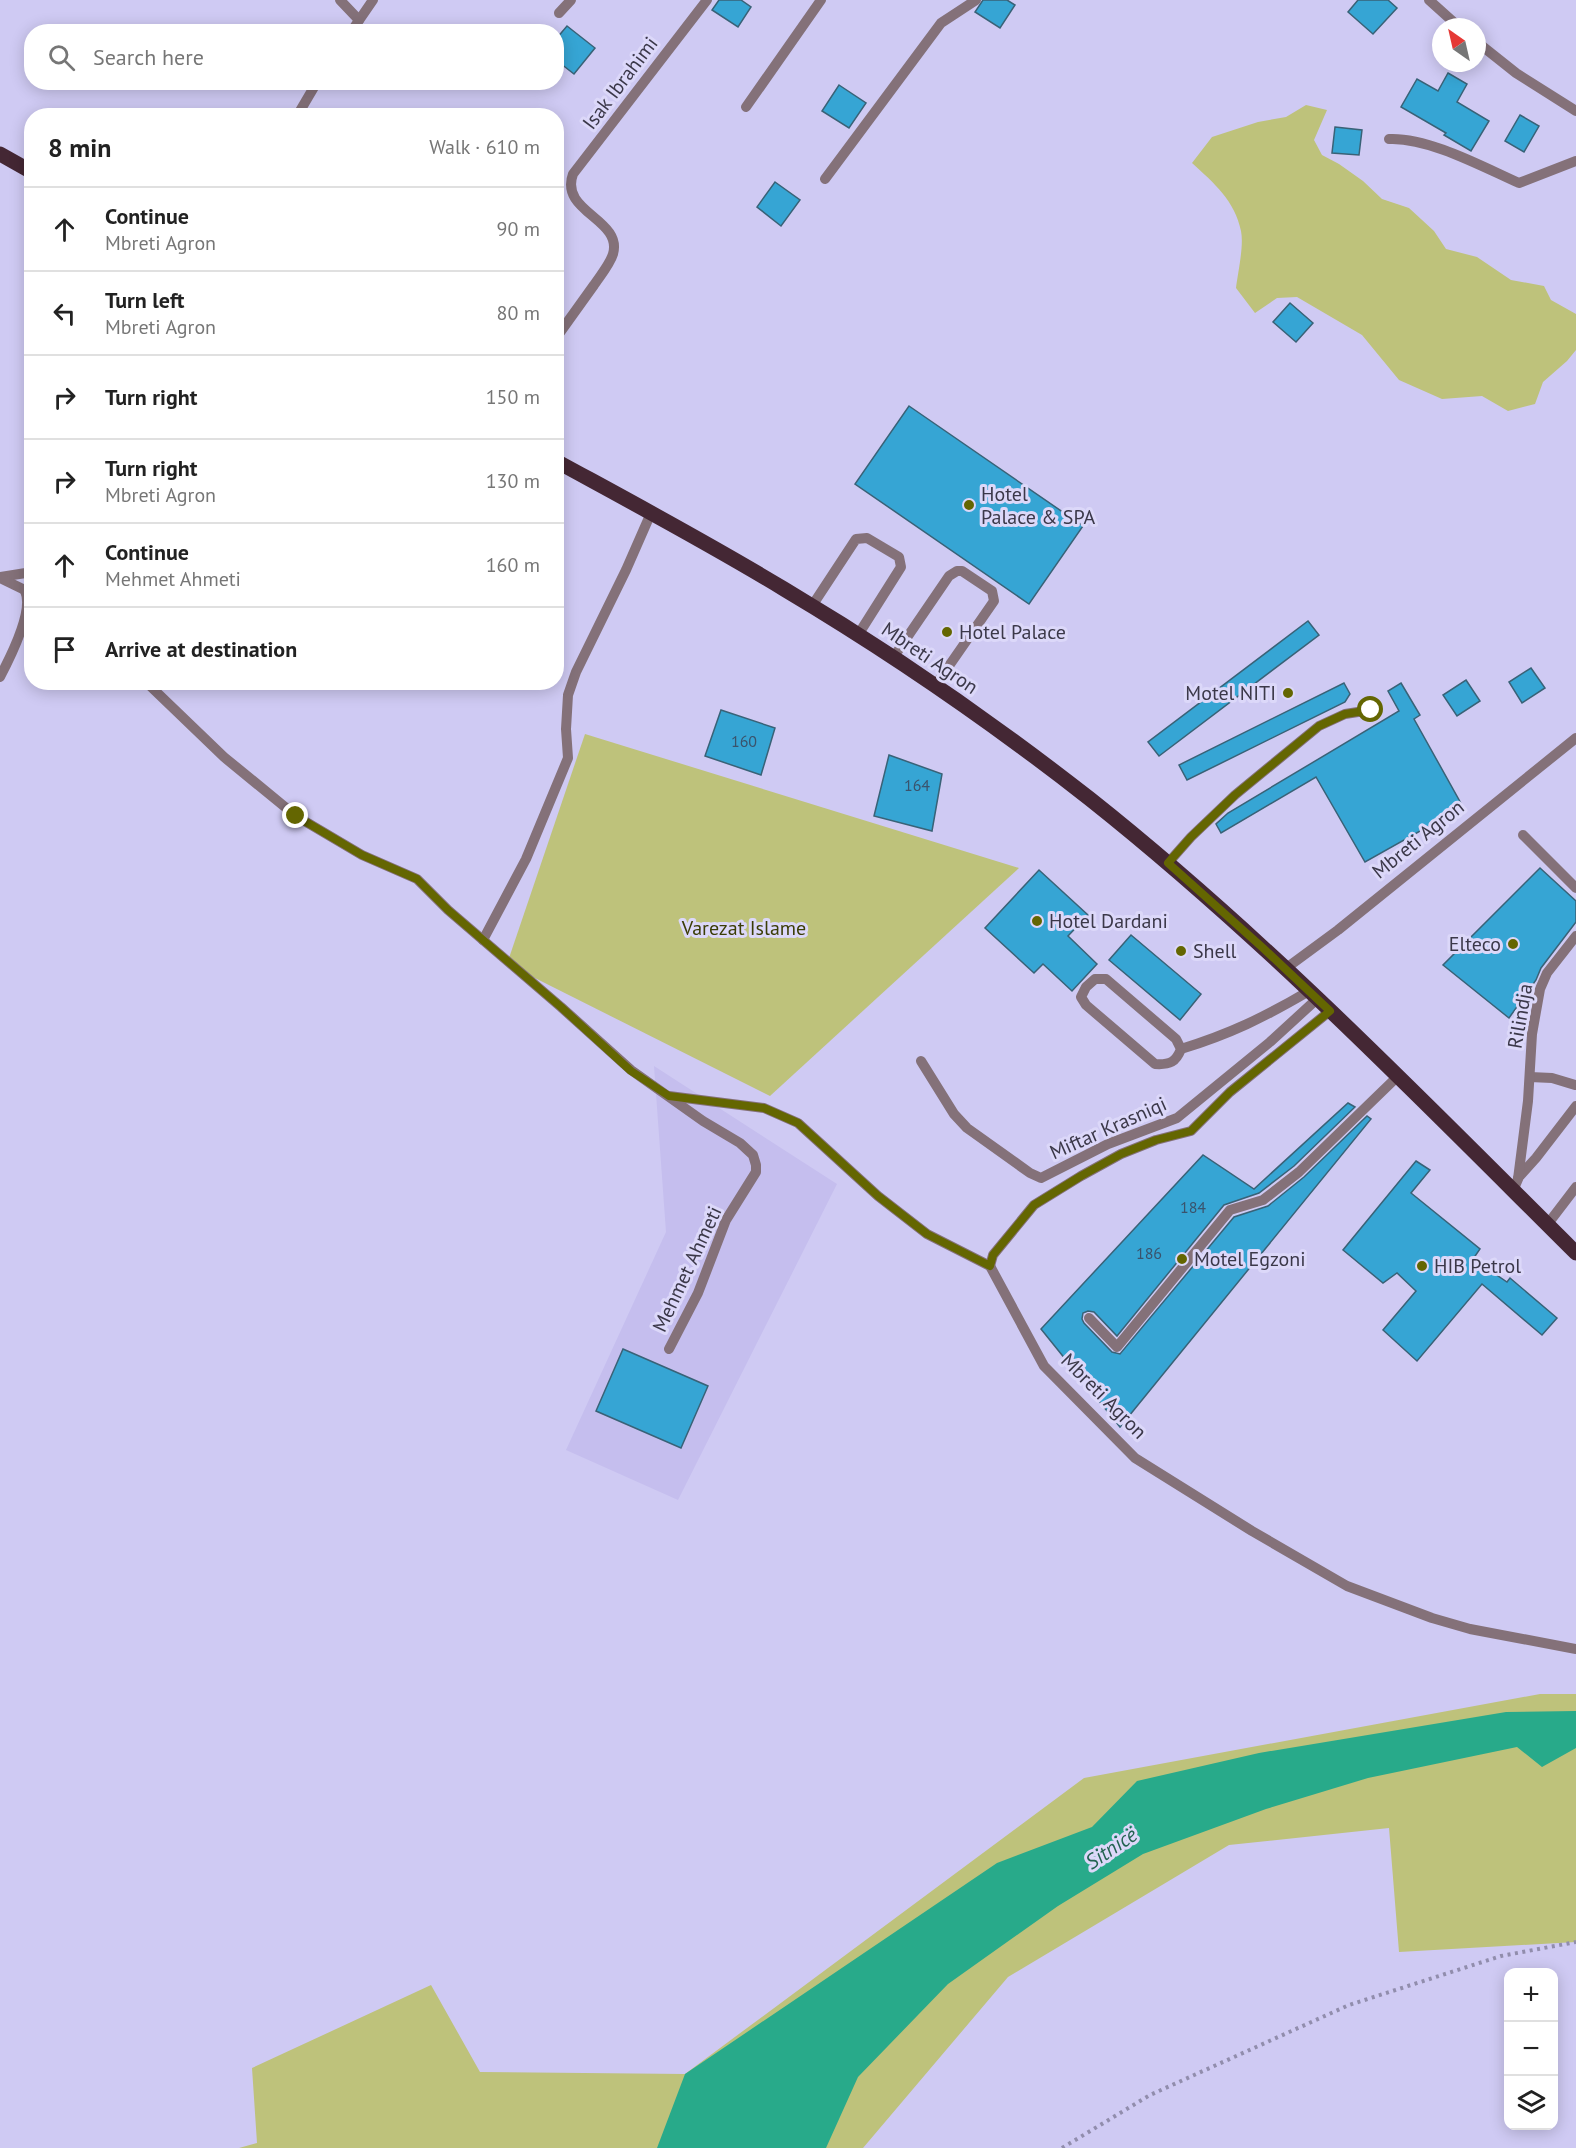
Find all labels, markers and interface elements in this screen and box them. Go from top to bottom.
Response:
north arrow [1432,18,1486,72]
search box [24,24,564,90]
street label: Isak Ibrahimi [577,31,663,135]
icon: search [45,41,78,74]
text: Search here [93,43,204,71]
text: 8 min [48,131,111,164]
text: Walk · 610 m [429,134,540,160]
text: Continue [105,202,189,230]
icon: ahead [48,213,81,246]
text: 90 m [497,216,540,242]
text: Mbreti Agron [105,230,216,256]
text: Turn left [105,286,185,314]
icon: left [48,297,81,330]
text: 80 m [497,300,540,326]
text: Mbreti Agron [105,314,216,340]
icon: right [48,381,81,414]
text: Turn right [105,383,197,411]
text: 150 m [486,384,540,410]
text: Turn right [105,454,197,482]
icon: right [48,465,81,498]
text: 130 m [486,468,540,494]
place label: Hotel Palace & SPA [981,481,1095,530]
text: Mbreti Agron [105,482,216,508]
marker: Hotel Palace & SPA [962,498,976,512]
text: Continue [105,538,189,566]
icon: ahead [48,549,81,582]
text: 160 m [486,552,540,578]
text: Mehmet Ahmeti [105,566,241,592]
street label: Mbreti Agron [877,616,983,700]
place label: Hotel Palace [959,619,1066,645]
marker: Hotel Palace [940,625,954,639]
icon: arrive [48,633,81,666]
text: Arrive at destination [105,635,297,663]
place label: Motel NITI [1185,680,1276,706]
marker: Motel NITI [1281,686,1295,700]
route start [1357,696,1383,722]
house number: 160 [731,731,757,751]
house number: 164 [904,775,930,795]
street label: Mbreti Agron [1367,794,1469,884]
route end [282,802,308,828]
place label: Hotel Dardani [1049,908,1168,934]
marker: Hotel Dardani [1030,914,1044,928]
park label: Varezat Islame [681,915,806,941]
place label: Elteco [1449,931,1501,957]
marker: Elteco [1506,937,1520,951]
place label: Shell [1193,938,1237,964]
marker: Shell [1174,944,1188,958]
street label: Rilindja [1502,982,1538,1050]
street label: Miftar Krasniqi [1045,1091,1171,1165]
house number: 184 [1180,1197,1206,1217]
street label: Mehmet Ahmeti [646,1202,728,1336]
house number: 186 [1136,1243,1162,1263]
place label: Motel Egzoni [1194,1246,1306,1272]
marker: Motel Egzoni [1175,1252,1189,1266]
place label: HIB Petrol [1434,1253,1521,1279]
marker: HIB Petrol [1415,1259,1429,1273]
street label: Mbreti Agron [1056,1348,1152,1444]
water label: Sitnicë [1080,1821,1142,1875]
map controls [1504,1968,1558,2130]
button: + [1504,1968,1558,2022]
button: − [1504,2022,1558,2076]
button: layers [1504,2076,1558,2130]

